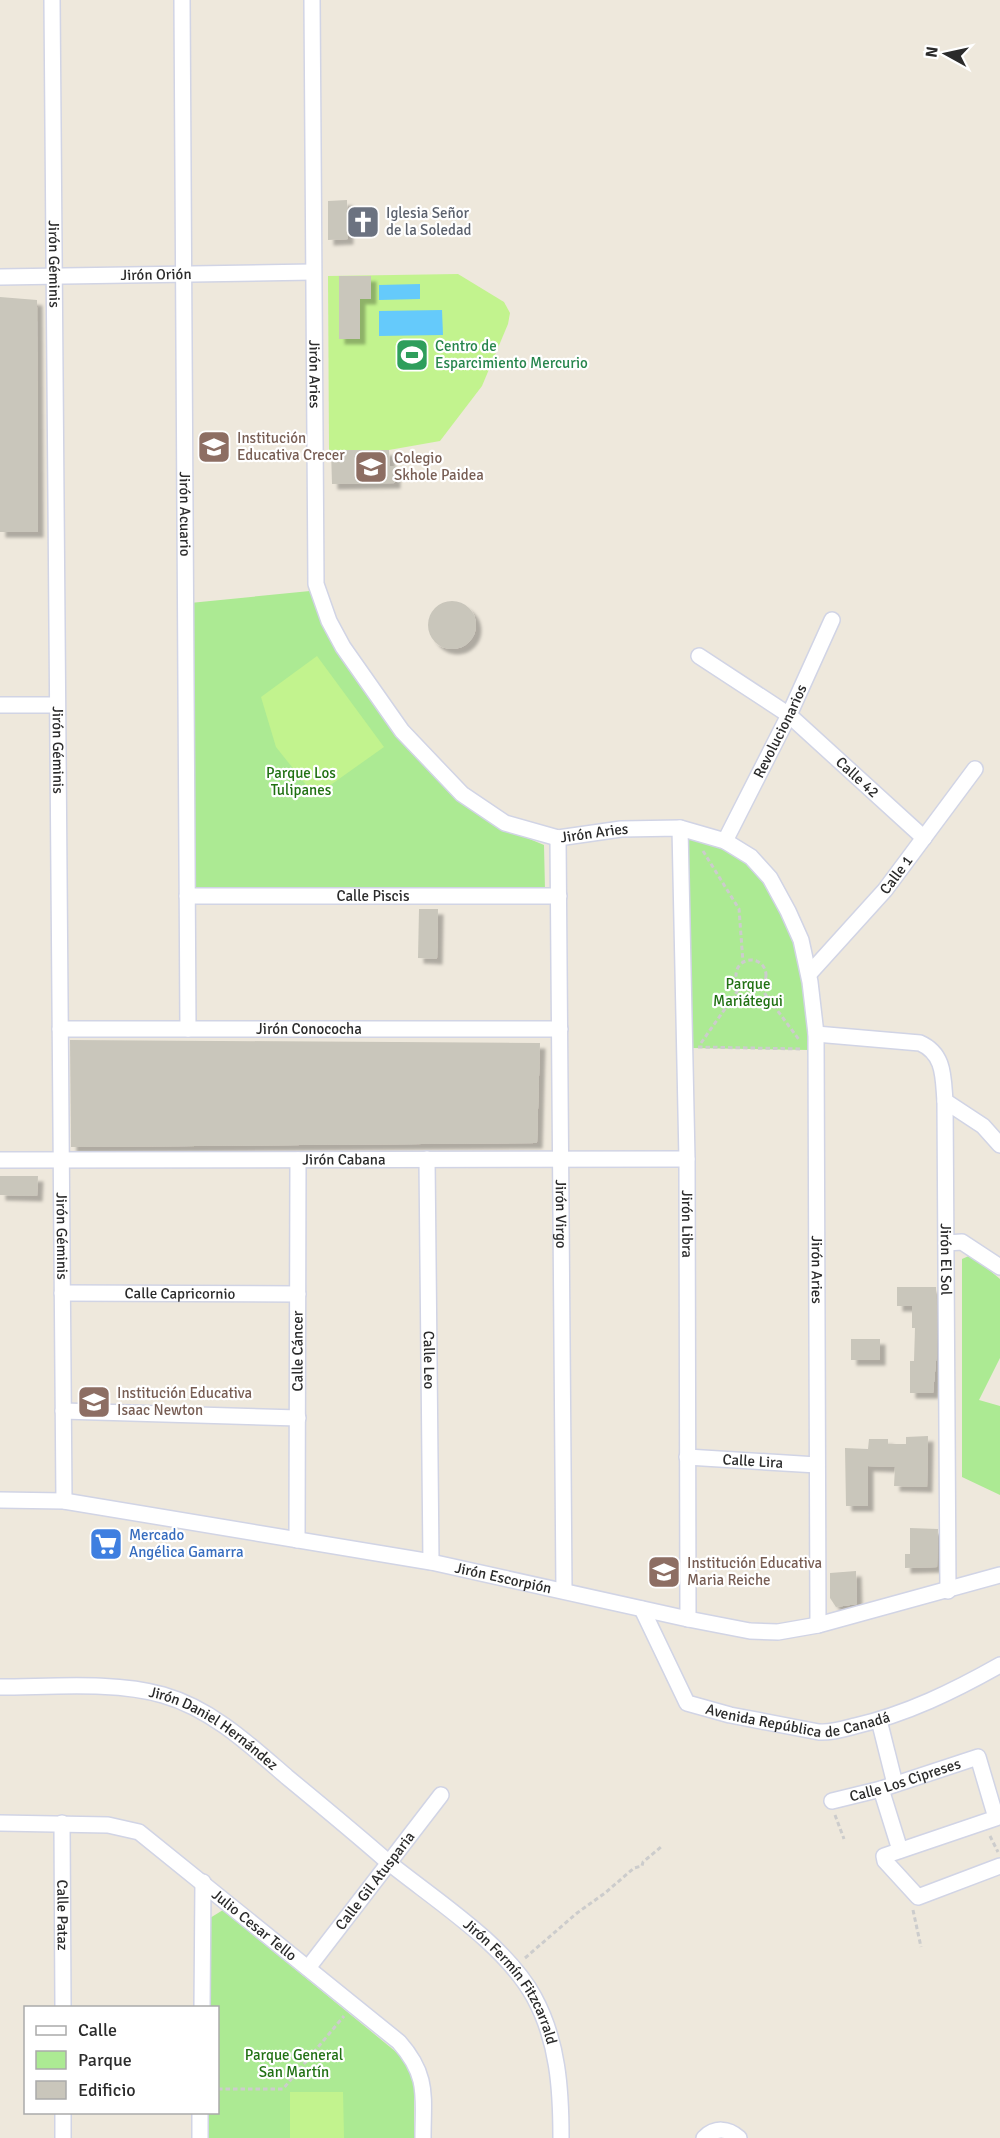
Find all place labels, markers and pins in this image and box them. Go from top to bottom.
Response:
church icon: Iglesia Señor de la Soledad [345,204,381,240]
place label: Iglesia Señor de la Soledad [386,204,471,239]
sports icon: Centro de Esparcimiento Mercurio [394,337,430,373]
place label: Centro de Esparcimiento Mercurio [435,337,588,372]
school or university icon: Institución Educativa Crecer [196,429,232,465]
place label: Institución Educativa Crecer [237,429,345,464]
school or university icon: Colegio Skhole Paidea [353,449,389,485]
place label: Colegio Skhole Paidea [394,449,484,484]
school or university icon: Institución Educativa Isaac Newton [76,1384,112,1420]
place label: Institución Educativa Isaac Newton [117,1384,252,1419]
supermarket icon: Mercado Angélica Gamarra [88,1526,124,1562]
place label: Mercado Angélica Gamarra [129,1526,244,1561]
school or university icon: Institución Educativa Maria Reiche [646,1554,682,1590]
place label: Institución Educativa Maria Reiche [687,1554,822,1589]

